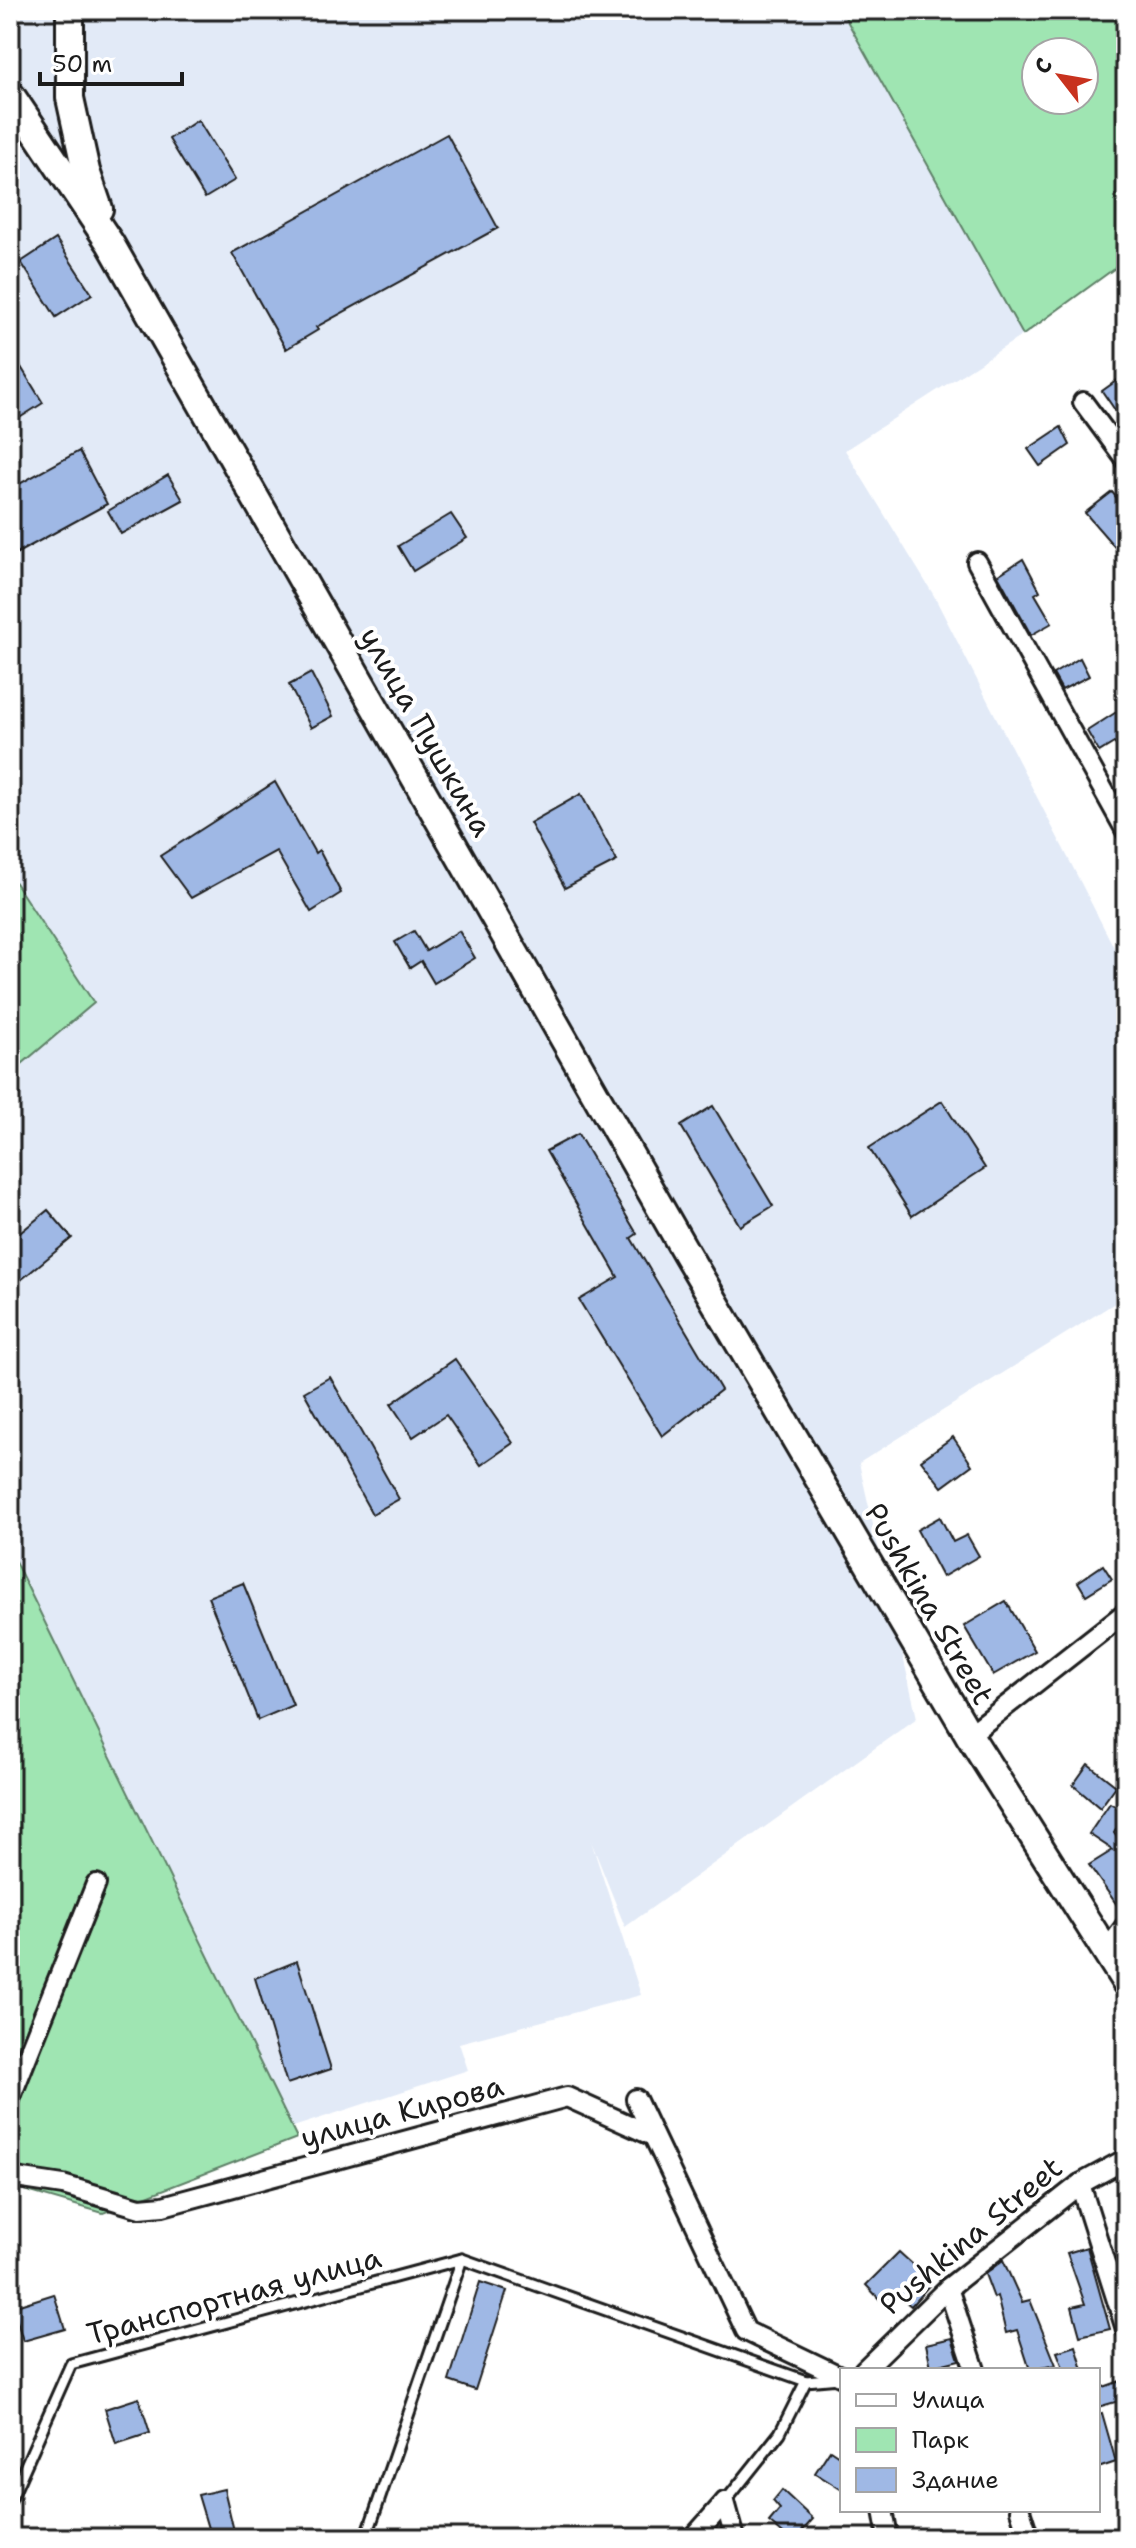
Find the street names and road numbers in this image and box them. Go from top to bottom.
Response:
street label: улица Пушкина [350,620,503,844]
street label: Pushkina Street [855,1495,1004,1712]
street label: улица Кирова [296,2065,508,2158]
street label: Pushkina Street [871,2147,1071,2324]
street label: Транспортная улица [82,2236,386,2355]

